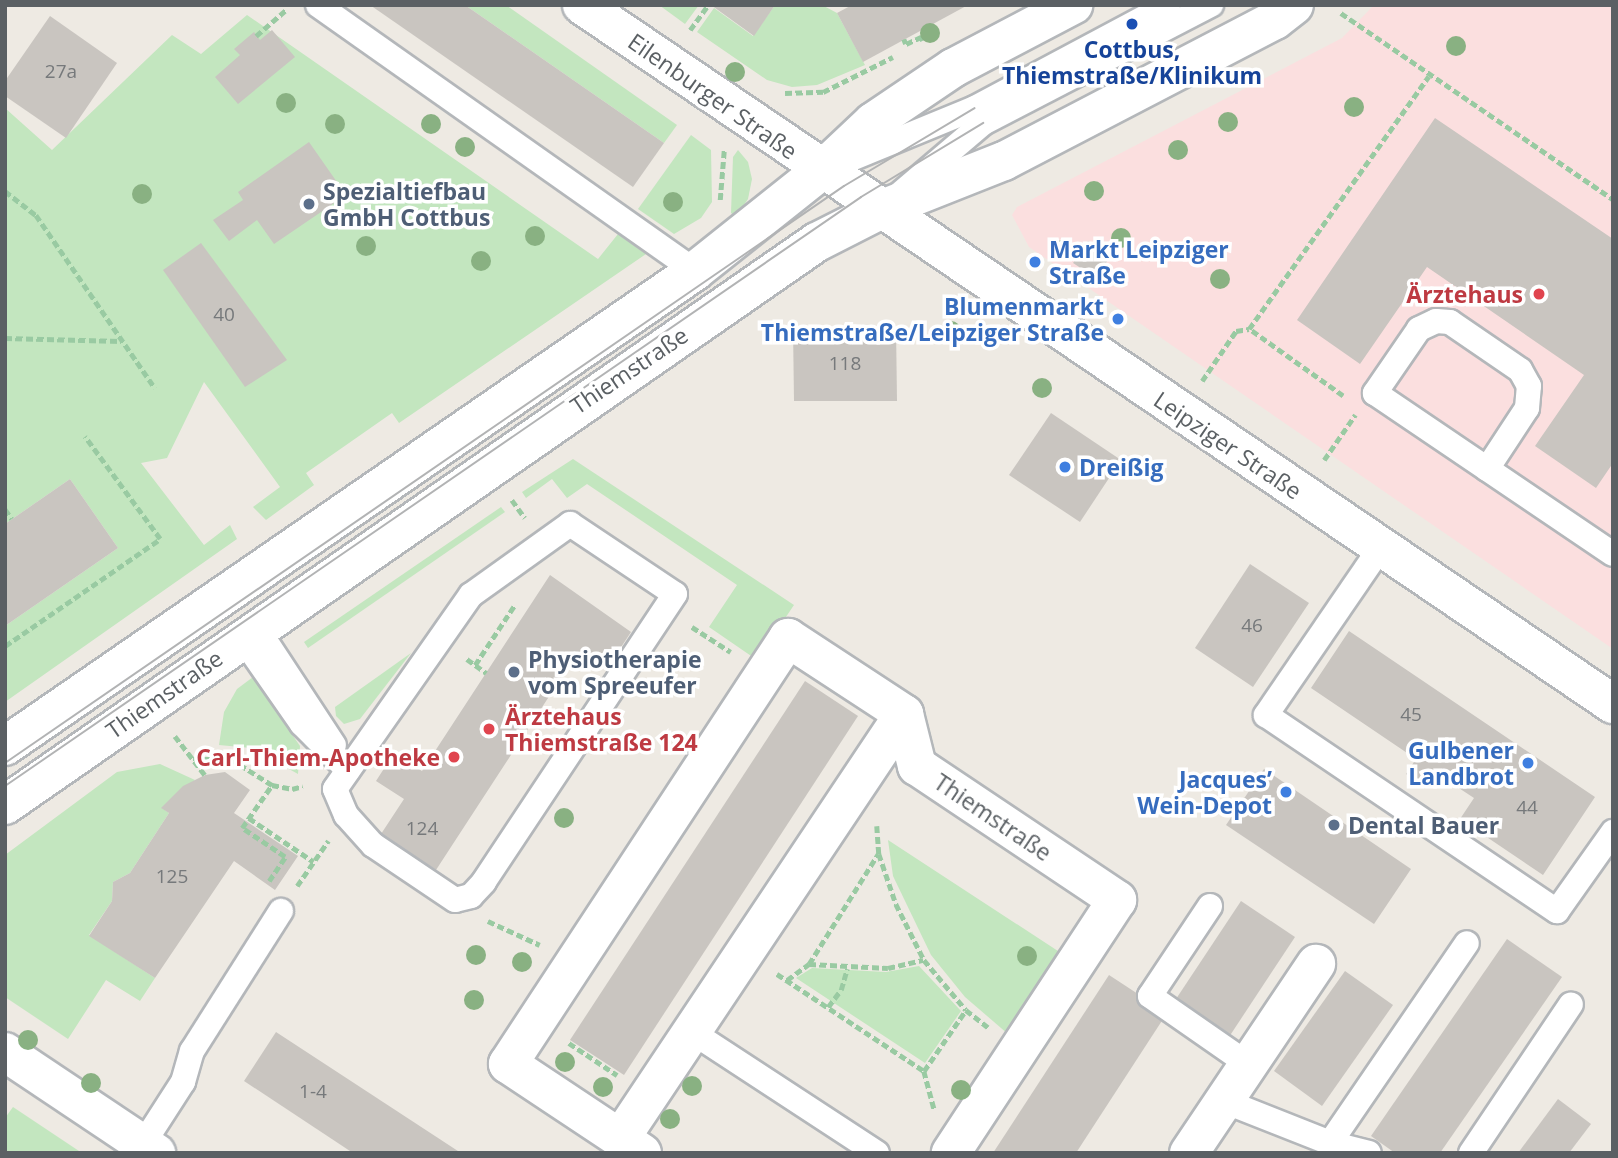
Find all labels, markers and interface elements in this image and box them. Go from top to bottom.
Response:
marker: Cottbus, Thiemstraße/Klinikum [1124,16,1140,32]
street label: Eilenburger Straße [623,27,803,165]
place label: Cottbus, Thiemstraße/Klinikum [1002,35,1262,89]
house number: 27a [45,61,77,83]
place label: Spezialtiefbau GmbH Cottbus [323,177,490,231]
marker: Spezialtiefbau GmbH Cottbus [301,196,317,212]
place label: Markt Leipziger Straße [1049,235,1229,289]
marker: Markt Leipziger Straße [1027,254,1043,270]
place label: Ärztehaus [1406,280,1523,308]
marker: Ärztehaus [1529,284,1549,304]
place label: Blumenmarkt Thiemstraße/Leipziger Straße [761,292,1104,346]
house number: 40 [213,304,235,326]
marker: Blumenmarkt Thiemstraße/Leipziger Straße [1110,311,1126,327]
street label: Thiemstraße [565,321,693,419]
house number: 118 [829,353,861,375]
street label: Leipziger Straße [1149,385,1307,505]
place label: Dreißig [1079,453,1163,481]
marker: Dreißig [1057,459,1073,475]
house number: 46 [1241,615,1263,637]
street label: Thiemstraße [101,644,227,744]
place label: Physiotherapie vom Spreeufer [528,645,702,699]
marker: Physiotherapie vom Spreeufer [506,664,522,680]
place label: Ärztehaus Thiemstraße 124 [505,702,698,756]
house number: 45 [1400,704,1422,726]
marker: Ärztehaus Thiemstraße 124 [479,719,499,739]
place label: Gulbener Landbrot [1408,736,1514,790]
place label: Carl-Thiem-Apotheke [196,743,440,771]
marker: Carl-Thiem-Apotheke [446,749,462,765]
marker: Gulbener Landbrot [1520,755,1536,771]
place label: Jacques’ Wein-Depot [1137,765,1272,819]
street label: Thiemstraße [929,768,1057,866]
marker: Jacques’ Wein-Depot [1278,784,1294,800]
house number: 44 [1516,797,1538,819]
place label: Dental Bauer [1348,811,1499,839]
marker: Dental Bauer [1326,817,1342,833]
house number: 124 [406,818,438,840]
house number: 125 [156,866,188,888]
house number: 1-4 [299,1081,327,1103]

